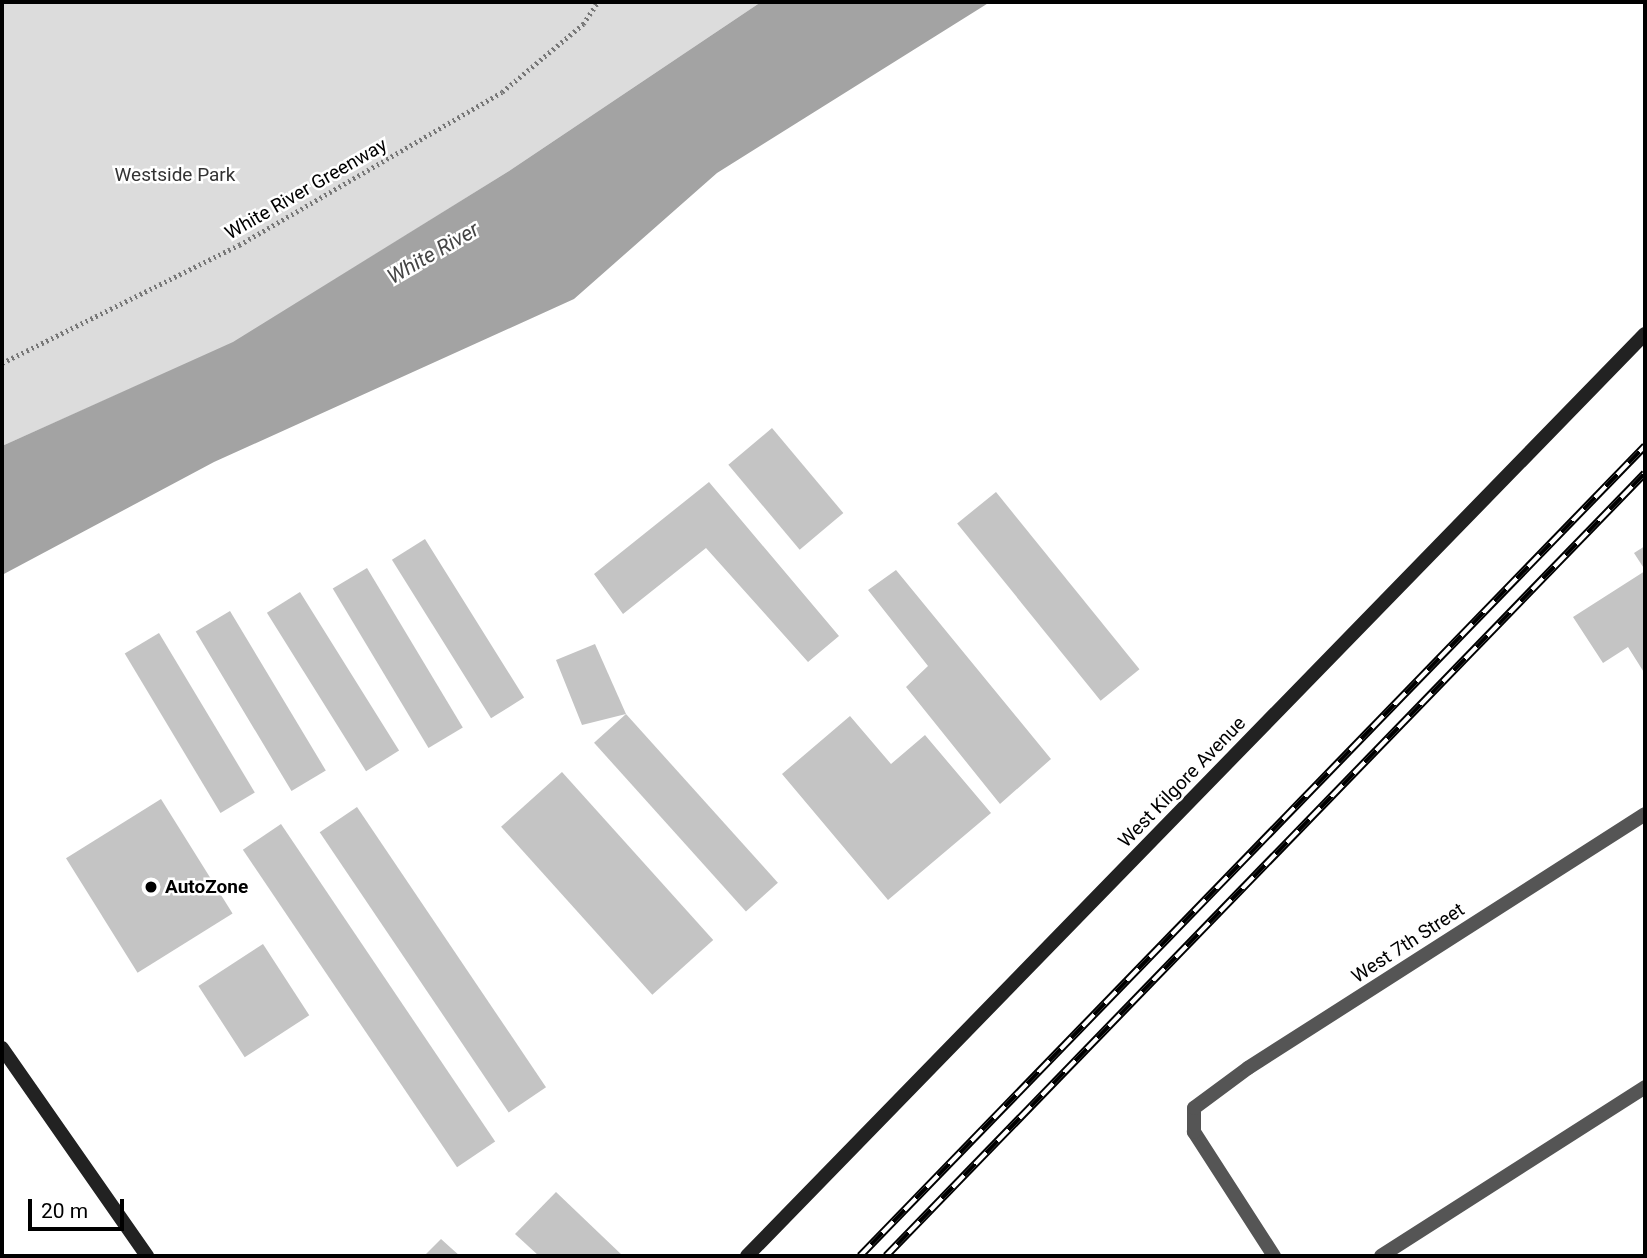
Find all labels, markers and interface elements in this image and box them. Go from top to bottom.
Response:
street label: White River Greenway [221,133,391,245]
park label: Westside Park [115,164,235,186]
water label: White River [383,217,483,289]
street label: West Kilgore Avenue [1114,712,1250,852]
place label: AutoZone [165,876,248,898]
marker: AutoZone [143,879,159,895]
street label: West 7th Street [1347,898,1469,988]
scale bar [32,1184,128,1228]
text: 20 m [41,1199,88,1223]

